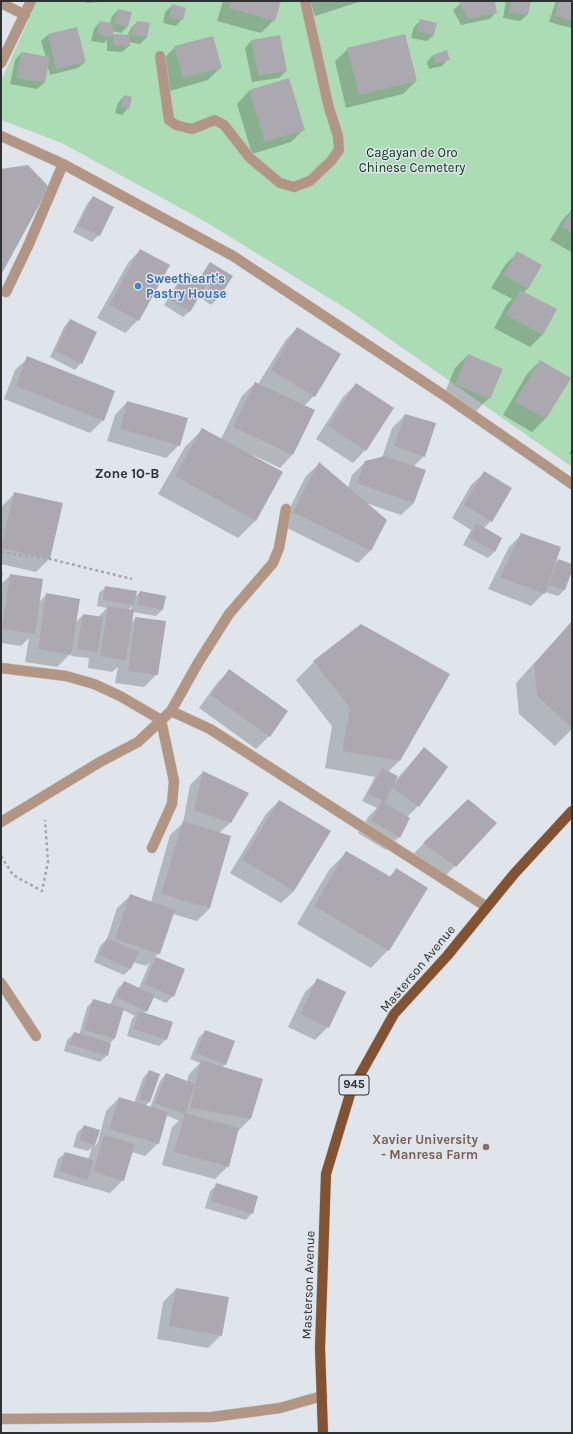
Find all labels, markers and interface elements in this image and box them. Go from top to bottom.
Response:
park label: Cagayan de Oro Chinese Cemetery [359,145,465,176]
place label: Sweetheart's Pastry House [146,271,227,302]
marker: Sweetheart's Pastry House [133,281,143,291]
district label: Zone 10-B [95,466,159,482]
street label: Masterson Avenue [377,922,459,1016]
road number: 945 [339,1075,369,1095]
place label: Xavier University - Manresa Farm [372,1132,478,1163]
marker: Xavier University - Manresa Farm [481,1142,491,1152]
street label: Masterson Avenue [299,1230,319,1340]

